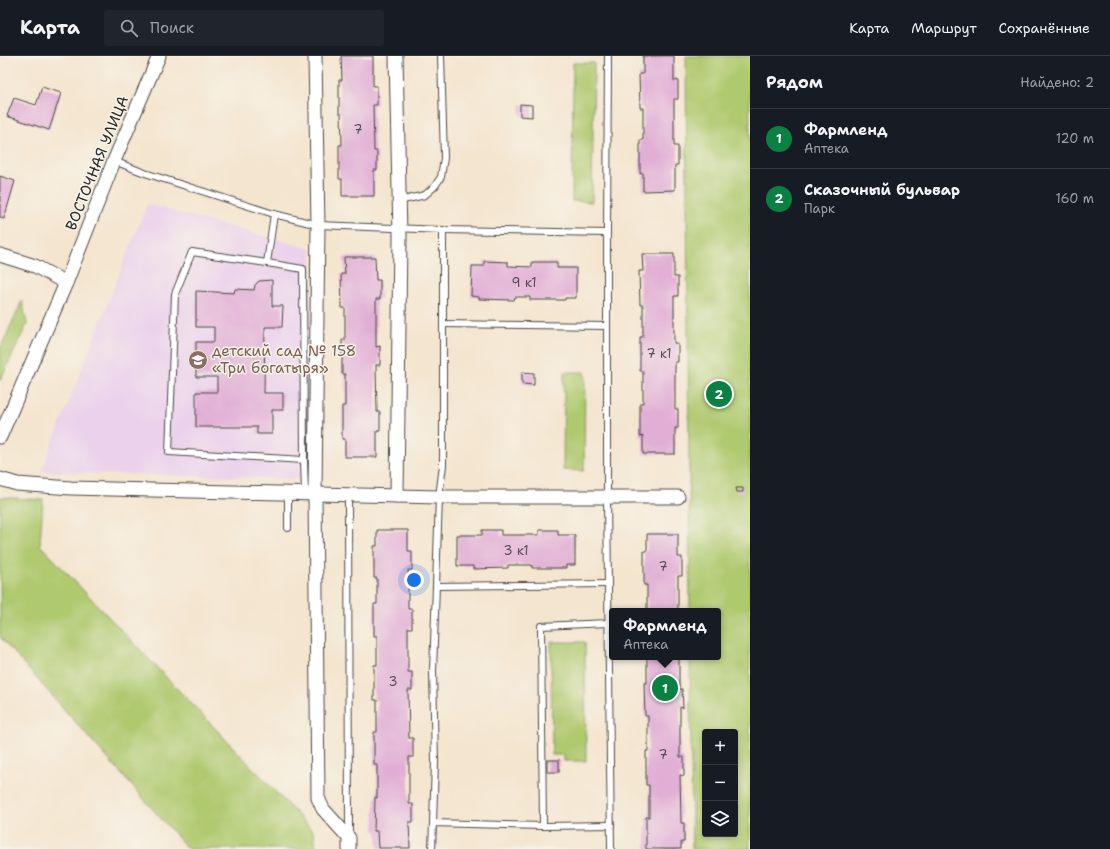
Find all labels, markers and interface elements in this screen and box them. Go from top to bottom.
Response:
search box [104,10,384,46]
text: Карта [20,15,80,40]
icon: search [118,17,140,39]
text: Поиск [150,18,194,38]
text: Карта [849,19,889,37]
text: Маршрут [911,19,977,37]
text: Сохранённые [999,19,1090,37]
text: Рядом [766,71,823,93]
text: Найдено: 2 [1020,74,1094,91]
street label: ВОСТОЧНАЯ УЛИЦА [61,93,133,233]
text: Фармленд [804,120,887,140]
house number: 7 [353,121,363,138]
text: 1 [776,130,782,147]
text: 120 m [1056,130,1094,147]
text: Аптека [804,140,849,157]
text: Сказочный бульвар [804,180,960,200]
text: 2 [774,190,784,207]
text: 160 m [1056,190,1094,207]
text: Парк [804,200,835,217]
house number: 9 к1 [511,274,537,291]
place label: детский сад № 158 «Три богатыря» [212,341,356,378]
house number: 7 к1 [646,345,672,362]
school or university icon: детский сад № 158 «Три богатыря» [187,349,209,371]
pin: 2 [706,379,732,409]
house number: 3 к1 [503,542,529,559]
house number: 7 [658,558,668,575]
your location [404,570,424,590]
popup [609,608,721,660]
text: Фармленд [623,616,707,636]
text: Аптека [623,636,668,653]
house number: 3 [388,673,398,690]
pin: 1 [652,673,678,703]
map controls [702,729,738,837]
button: + [702,729,738,765]
house number: 7 [658,746,668,763]
button: − [702,765,738,801]
button: layers [702,801,738,837]

